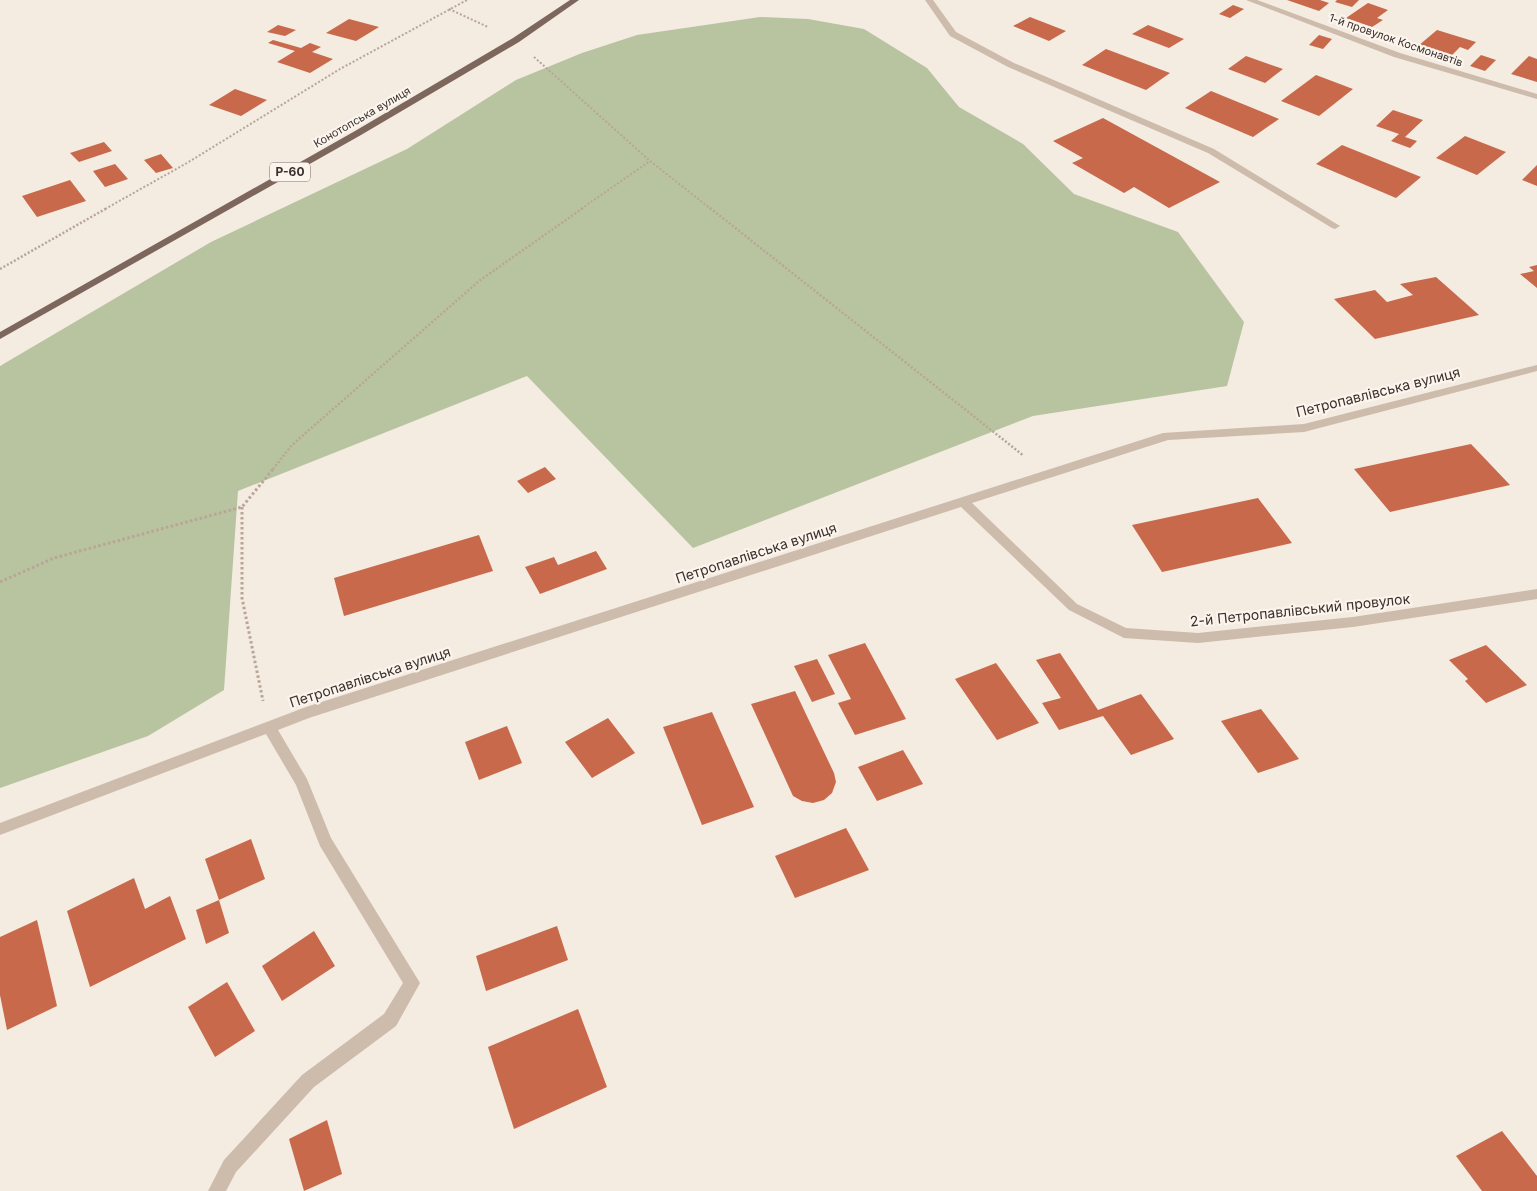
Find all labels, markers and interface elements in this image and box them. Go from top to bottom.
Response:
street label: 1-й провулок Космонавтів [1327,10,1465,70]
street label: Конотопська вулиця [311,84,413,150]
road number: Р-60 [270,162,310,182]
street label: Петропавлівська вулиця [1294,363,1462,420]
street label: Петропавлівська вулиця [673,518,839,587]
street label: 2-й Петропавлівський провулок [1189,589,1411,630]
street label: Петропавлівська вулиця [287,642,453,711]

